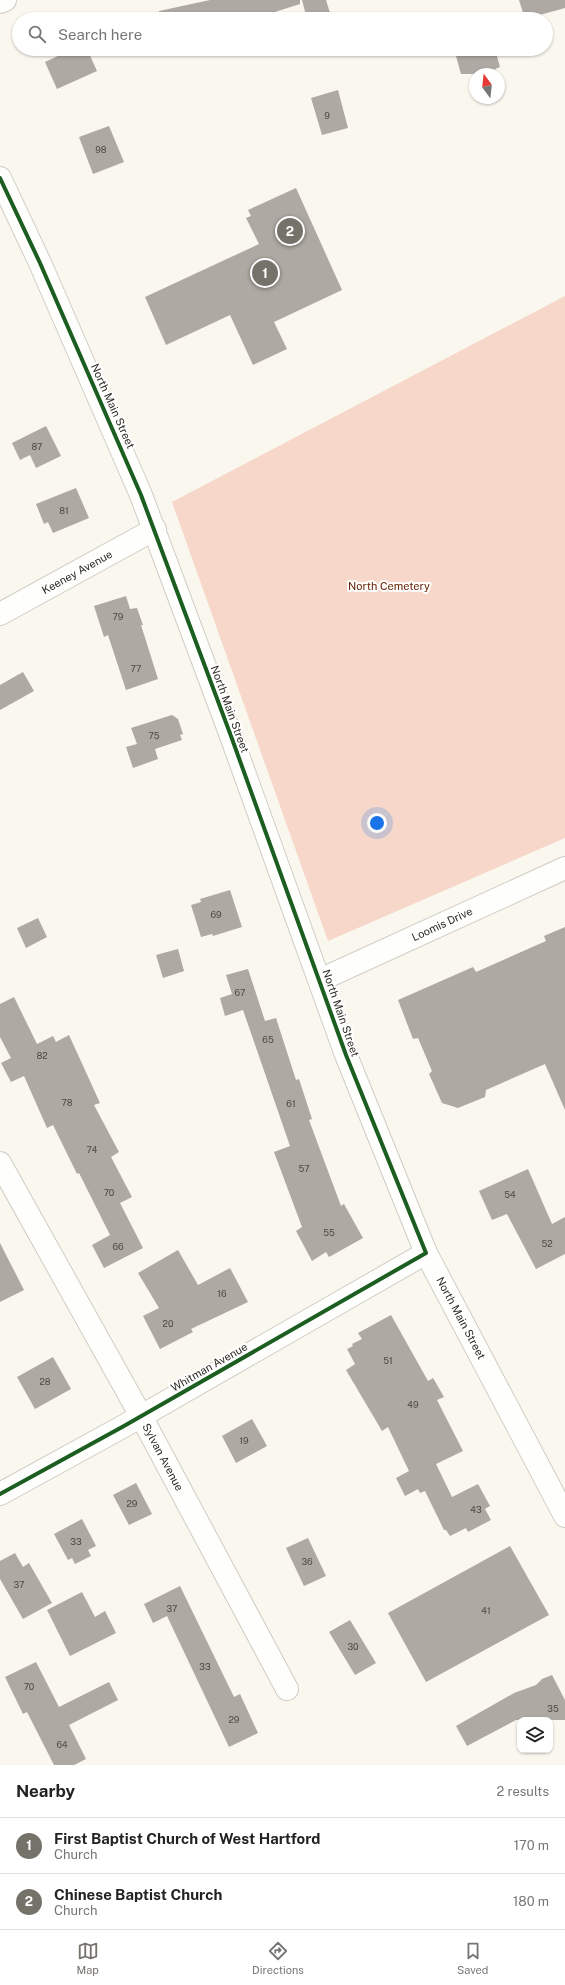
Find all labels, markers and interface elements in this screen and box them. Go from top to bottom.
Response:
search box [12,12,553,56]
icon: search [26,23,48,45]
text: Search here [58,26,142,43]
north arrow [469,68,505,104]
house number: 9 [324,110,330,121]
house number: 98 [95,144,107,155]
pin: 2 [277,216,303,246]
pin: 1 [252,258,278,288]
street label: North Main Street [89,362,137,450]
house number: 87 [31,441,43,452]
house number: 81 [59,505,69,516]
street label: Keeney Avenue [40,548,114,596]
park label: North Cemetery [348,580,430,592]
house number: 79 [113,611,124,622]
house number: 77 [131,663,141,674]
street label: North Main Street [209,664,251,754]
house number: 75 [148,730,160,741]
your location [367,813,387,833]
street label: Loomis Drive [410,905,474,943]
house number: 69 [210,909,222,920]
street label: North Main Street [320,968,362,1058]
house number: 67 [235,987,245,998]
house number: 65 [262,1034,274,1045]
house number: 82 [36,1050,48,1061]
house number: 78 [61,1097,73,1108]
house number: 61 [286,1098,296,1109]
house number: 74 [87,1144,98,1155]
house number: 57 [298,1163,310,1174]
house number: 70 [104,1187,115,1198]
house number: 54 [504,1189,516,1200]
house number: 55 [323,1227,335,1238]
house number: 52 [541,1238,553,1249]
house number: 66 [112,1241,124,1252]
street label: North Main Street [434,1275,488,1361]
house number: 16 [217,1288,227,1299]
house number: 20 [163,1318,174,1329]
street label: Whitman Avenue [169,1340,249,1394]
house number: 51 [383,1355,393,1366]
house number: 28 [39,1376,51,1387]
house number: 49 [407,1399,419,1410]
street label: Sylvan Avenue [140,1421,186,1493]
house number: 19 [239,1435,249,1446]
house number: 29 [127,1498,138,1509]
house number: 43 [470,1504,482,1515]
house number: 33 [70,1536,82,1547]
house number: 36 [301,1556,313,1567]
house number: 37 [14,1579,24,1590]
house number: 37 [167,1603,177,1614]
house number: 41 [481,1605,491,1616]
house number: 30 [347,1641,359,1652]
house number: 33 [199,1661,211,1672]
house number: 70 [24,1681,35,1692]
house number: 35 [547,1703,559,1714]
house number: 29 [229,1714,240,1725]
map controls [517,1717,553,1753]
button: layers [517,1717,553,1753]
house number: 64 [56,1739,68,1750]
text: Nearby [16,1781,75,1801]
text: 2 results [497,1784,549,1799]
text: First Baptist Church of West Hartford [54,1830,320,1847]
text: 1 [26,1838,32,1853]
text: 170 m [514,1838,549,1853]
text: Church [54,1847,98,1862]
text: Chinese Baptist Church [54,1886,222,1903]
text: 2 [25,1894,33,1909]
text: 180 m [513,1894,549,1909]
text: Church [54,1903,98,1918]
tab: Map [77,1940,99,1976]
tab: Directions [252,1940,304,1976]
tab: Saved [457,1940,488,1976]

